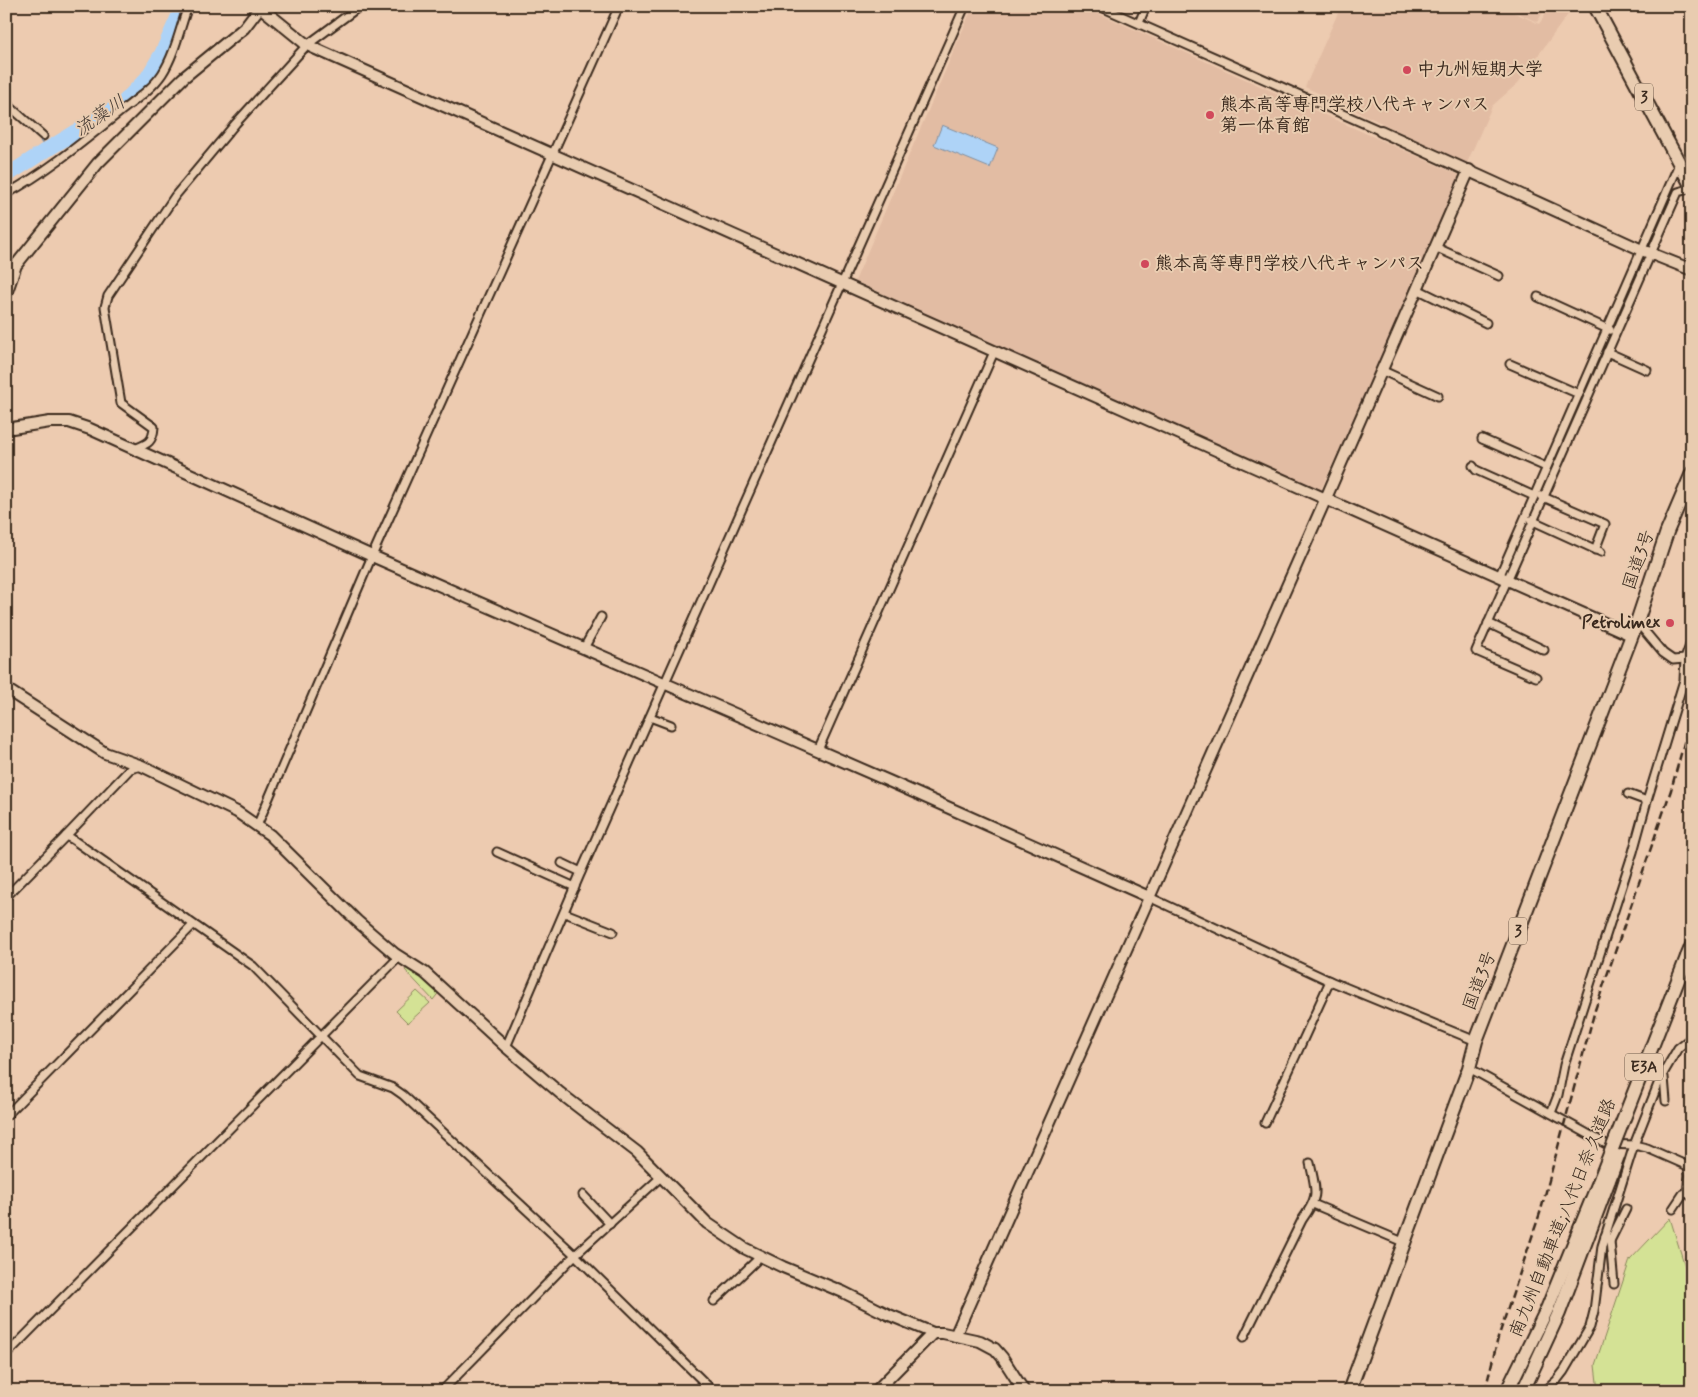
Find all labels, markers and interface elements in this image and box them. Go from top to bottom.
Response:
place label: 中九州短期大学 [1417,58,1543,82]
marker: 中九州短期大学 [1401,64,1413,76]
road number: 3 [1635,84,1653,110]
water label: 流藻川 [69,90,131,142]
place label: 熊本高等専門学校八代キャンパス 第一体育館 [1220,93,1489,138]
marker: 熊本高等専門学校八代キャンパス 第一体育館 [1204,109,1216,121]
place label: 熊本高等専門学校八代キャンパス [1155,252,1424,276]
marker: 熊本高等専門学校八代キャンパス [1139,258,1151,270]
street label: 国道3号 [1618,527,1660,593]
place label: Petrolimex [1582,611,1660,635]
marker: Petrolimex [1664,617,1676,629]
road number: 3 [1509,918,1527,944]
street label: 国道3号 [1458,948,1502,1014]
road number: E3A [1625,1054,1663,1080]
street label: 南九州自動車道;八代日奈久道路 [1504,1095,1622,1341]

